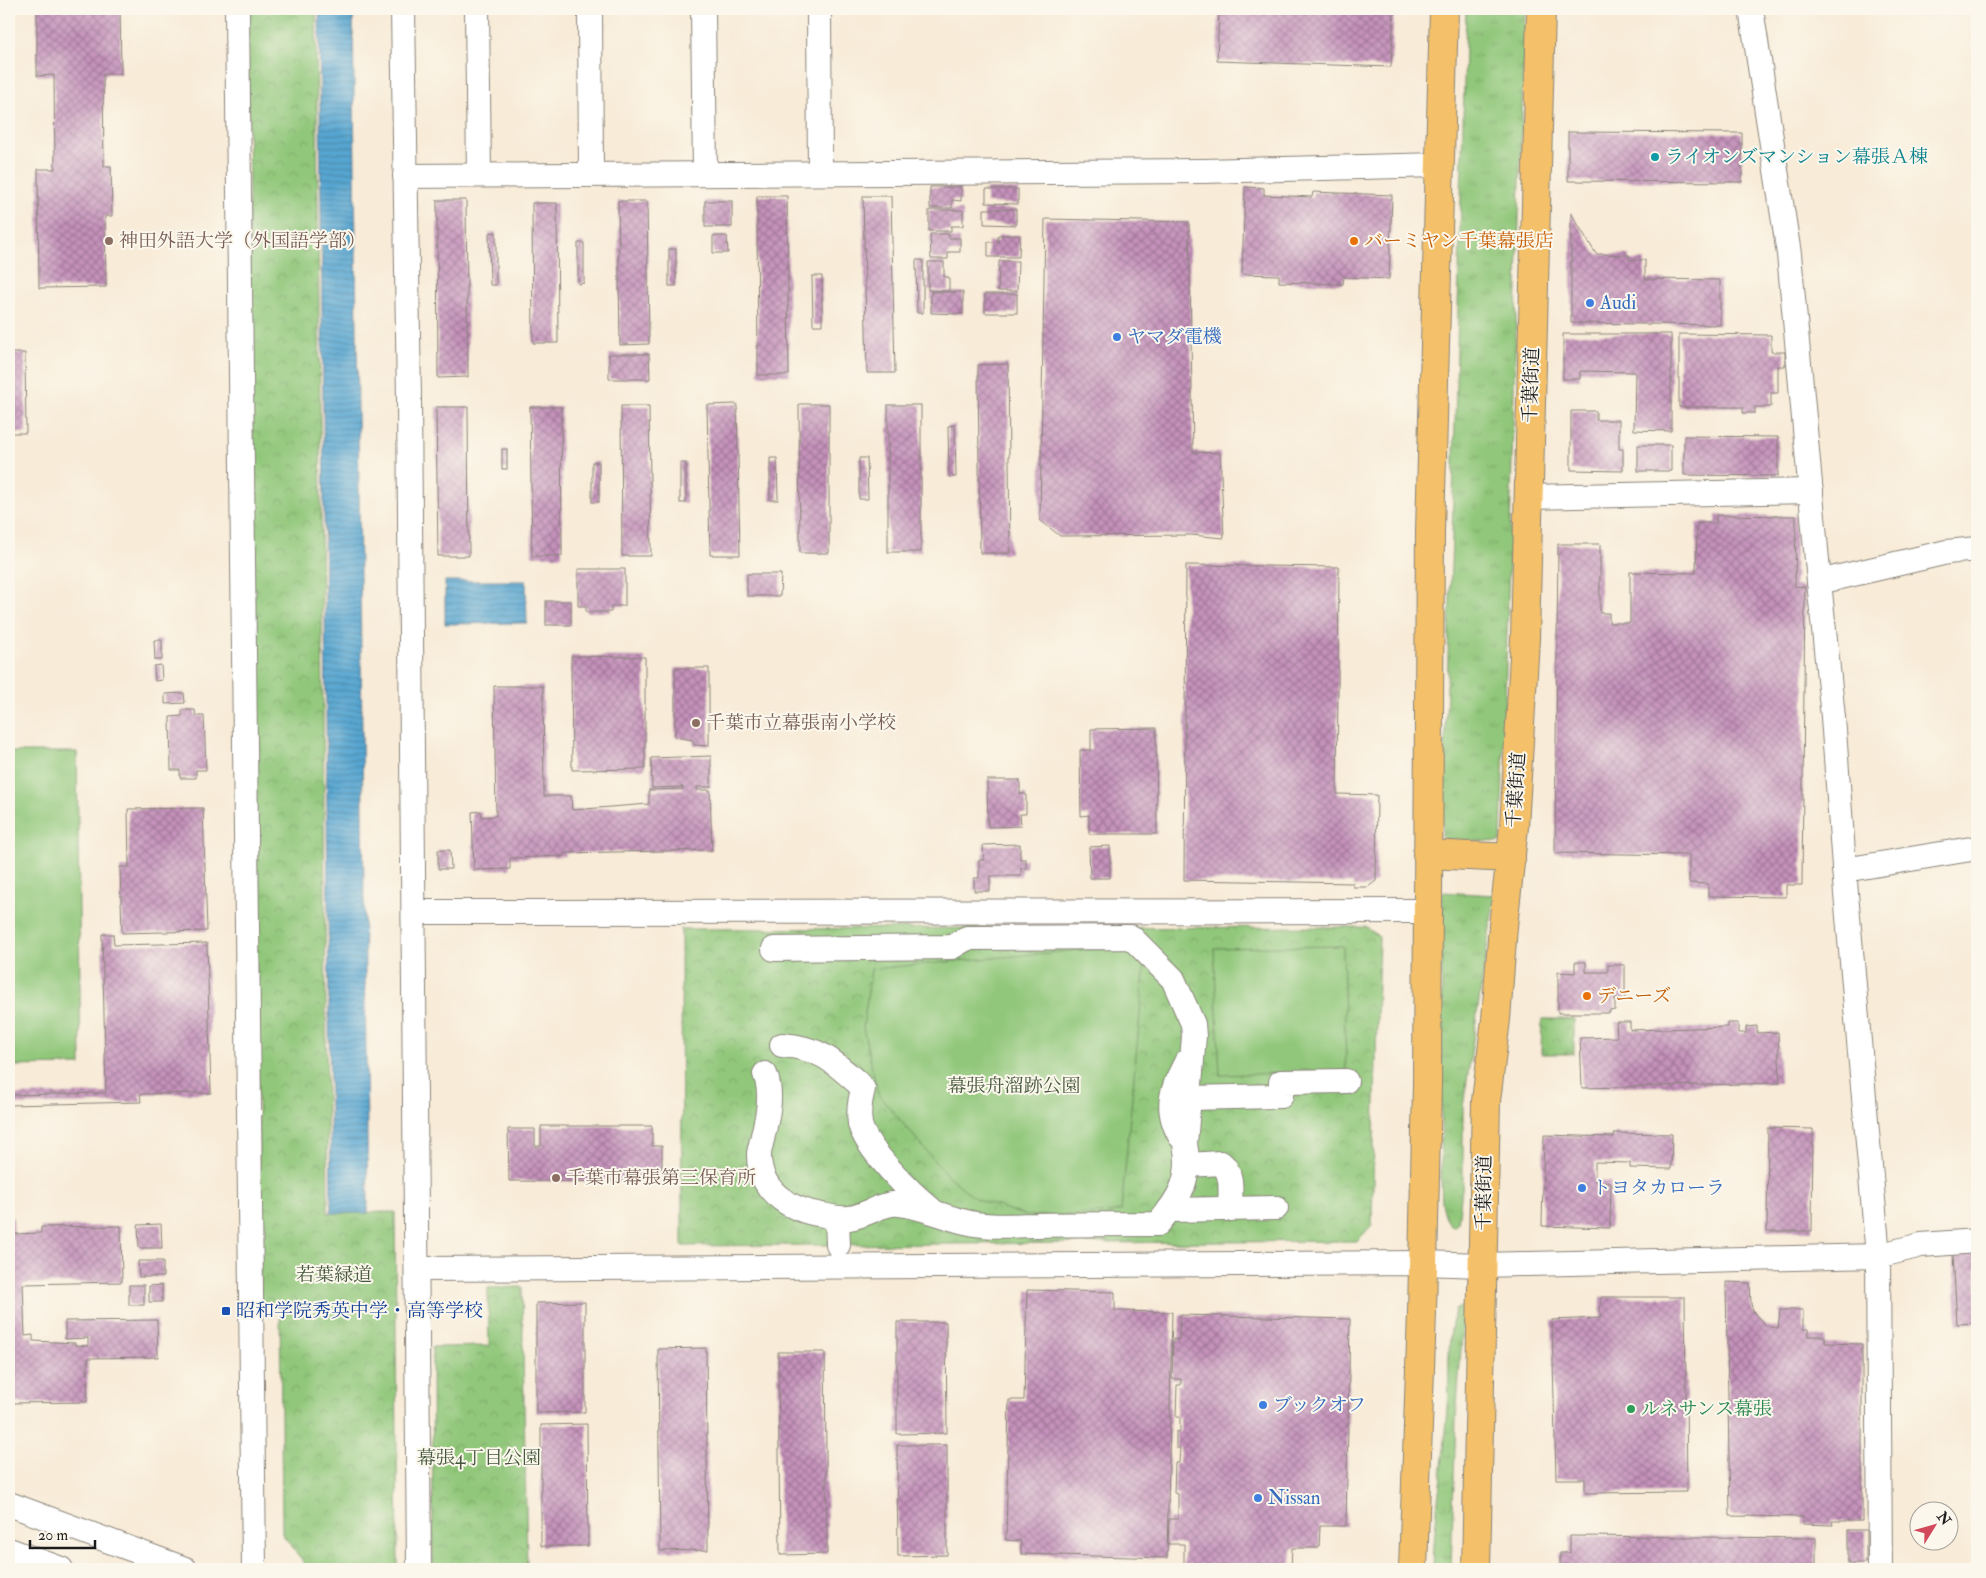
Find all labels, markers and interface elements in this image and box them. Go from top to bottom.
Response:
place label: ライオンズマンション幕張Ａ棟 [1665,145,1928,169]
marker: ライオンズマンション幕張Ａ棟 [1649,151,1661,163]
place label: 神田外語大学（外国語学部） [119,229,366,253]
place label: バーミヤン千葉幕張店 [1364,229,1554,253]
marker: 神田外語大学（外国語学部） [103,235,115,247]
marker: バーミヤン千葉幕張店 [1348,235,1360,247]
place label: Audi [1599,291,1636,315]
marker: Audi [1584,297,1596,309]
place label: ヤマダ電機 [1127,325,1222,349]
marker: ヤマダ電機 [1111,331,1123,343]
street label: 千葉街道 [1518,347,1544,423]
place label: 千葉市立幕張南小学校 [706,711,896,735]
marker: 千葉市立幕張南小学校 [690,717,702,729]
street label: 千葉街道 [1501,751,1531,829]
place label: デニーズ [1597,984,1671,1008]
marker: デニーズ [1581,990,1593,1002]
park label: 幕張舟溜跡公園 [947,1074,1081,1098]
street label: 千葉街道 [1471,1155,1497,1231]
place label: 千葉市幕張第三保育所 [566,1166,756,1190]
marker: 千葉市幕張第三保育所 [550,1172,562,1184]
place label: トヨタカローラ [1592,1176,1725,1200]
marker: トヨタカローラ [1576,1182,1588,1194]
park label: 若葉緑道 [296,1263,372,1287]
place label: 昭和学院秀英中学・高等学校 [236,1299,483,1323]
marker: 昭和学院秀英中学・高等学校 [220,1305,232,1317]
place label: ブックオフ [1273,1393,1366,1417]
place label: ルネサンス幕張 [1641,1397,1772,1421]
marker: ブックオフ [1257,1399,1269,1411]
marker: ルネサンス幕張 [1625,1403,1637,1415]
park label: 幕張4丁目公園 [417,1446,541,1470]
place label: Nissan [1268,1486,1321,1510]
marker: Nissan [1252,1492,1264,1504]
north arrow [1908,1500,1958,1550]
text: N [1933,1508,1955,1529]
scale bar [30,1518,95,1550]
text: 20 m [38,1526,68,1545]

